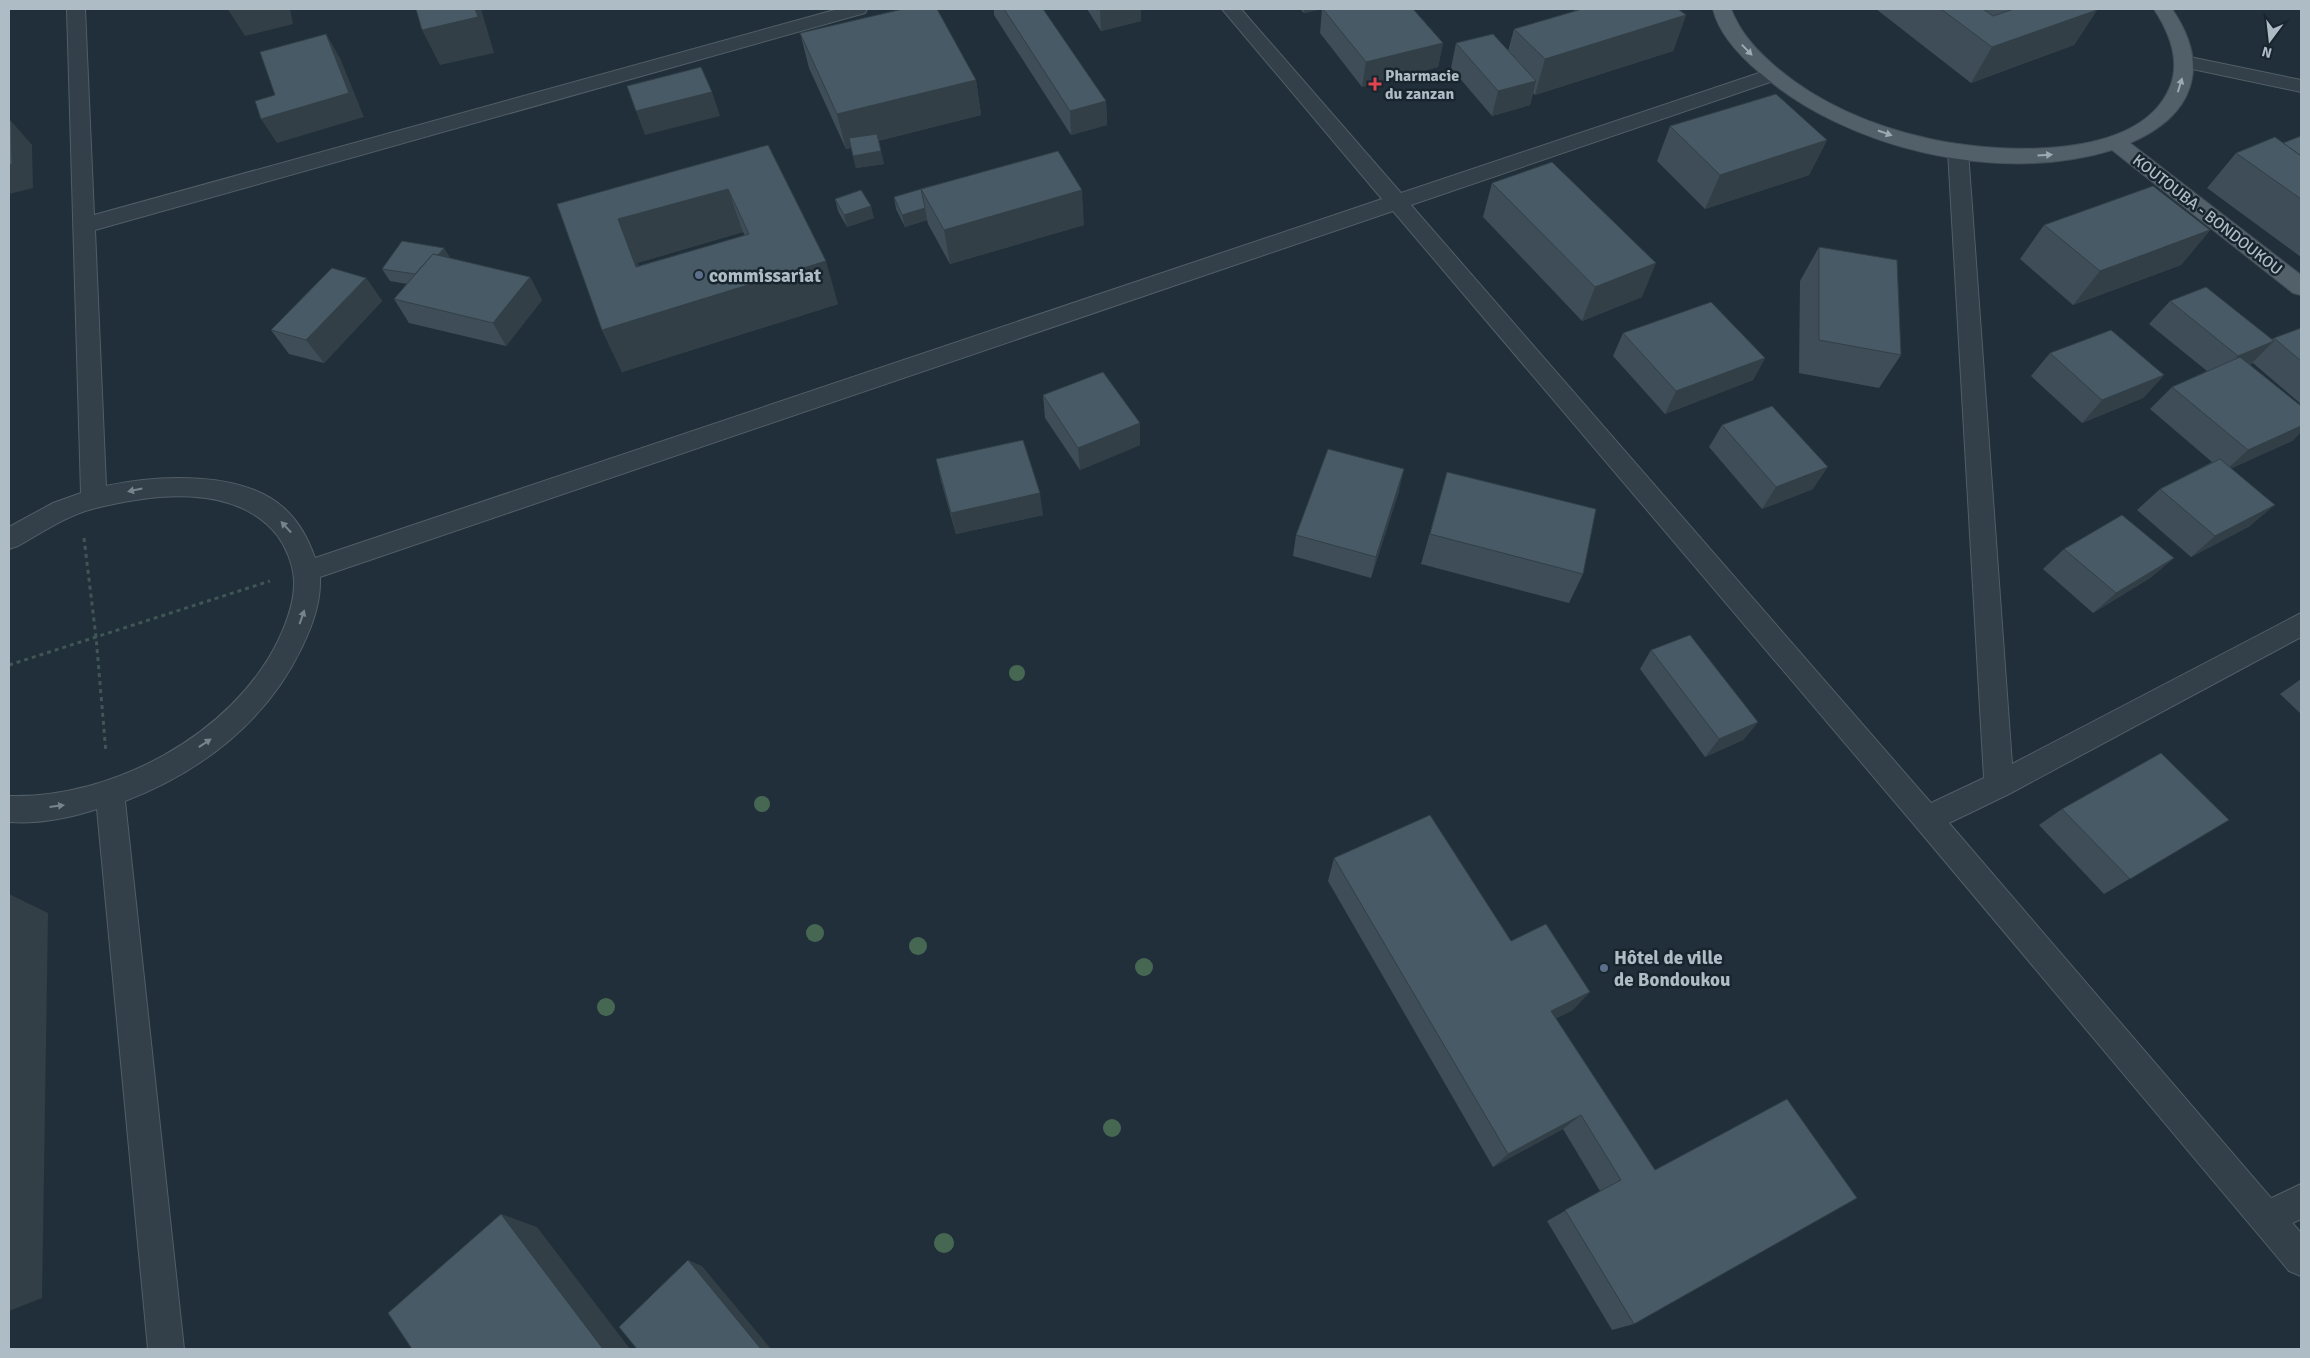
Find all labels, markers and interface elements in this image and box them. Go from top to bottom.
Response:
north arrow [2245,15,2295,65]
text: N [2260,43,2274,62]
one-way arrow [1741,44,1753,56]
place label: Pharmacie du zanzan [1385,66,1459,104]
one-way arrow [2176,77,2184,92]
marker: Pharmacie du zanzan [1369,78,1381,90]
one-way arrow [1877,130,1892,137]
street label: KOUTOUBA - BONDOUKOU [2129,150,2286,279]
one-way arrow [2037,151,2053,159]
place label: commissariat [709,264,821,288]
marker: commissariat [693,269,705,281]
one-way arrow [128,486,143,494]
one-way arrow [280,522,292,534]
one-way arrow [299,609,306,624]
one-way arrow [199,738,212,748]
one-way arrow [50,802,66,810]
place label: Hôtel de ville de Bondoukou [1614,946,1730,992]
marker: Hôtel de ville de Bondoukou [1598,962,1610,974]

